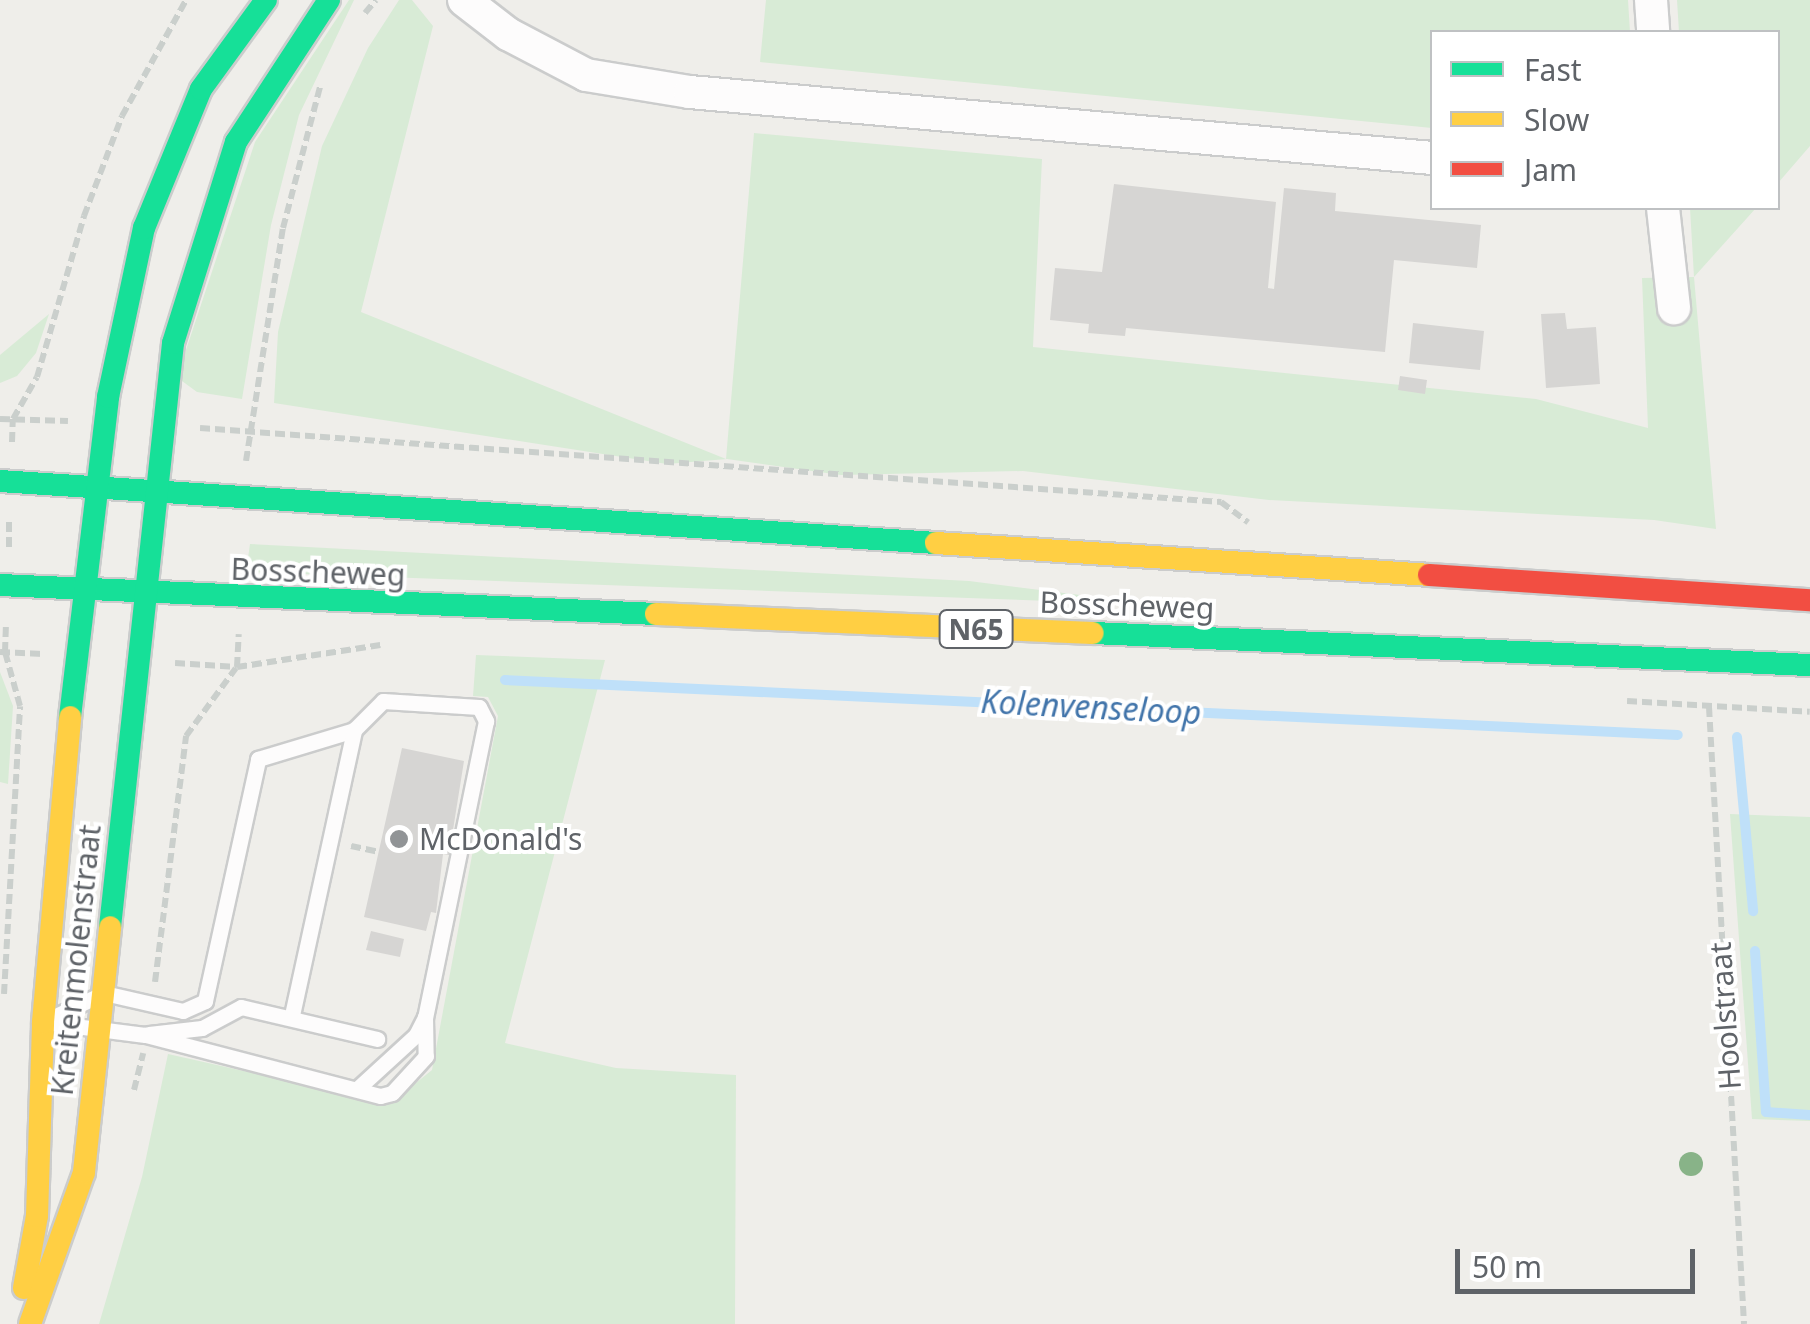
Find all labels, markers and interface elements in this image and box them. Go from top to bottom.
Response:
legend [1430,30,1780,210]
text: Fast [1524,49,1582,90]
text: Slow [1524,99,1589,140]
text: Jam [1524,149,1577,190]
street label: Bosscheweg [230,551,406,593]
street label: Bosscheweg [1039,584,1215,626]
road number: N65 [938,606,1014,652]
water label: Kolenvenseloop [980,682,1202,732]
place label: McDonald's [419,821,582,857]
street label: Kreitenmolenstraat [44,823,108,1097]
marker: McDonald's [388,828,410,850]
street label: Hoolstraat [1702,941,1748,1091]
scale bar [1460,1229,1700,1291]
text: 50 m [1472,1246,1542,1287]

